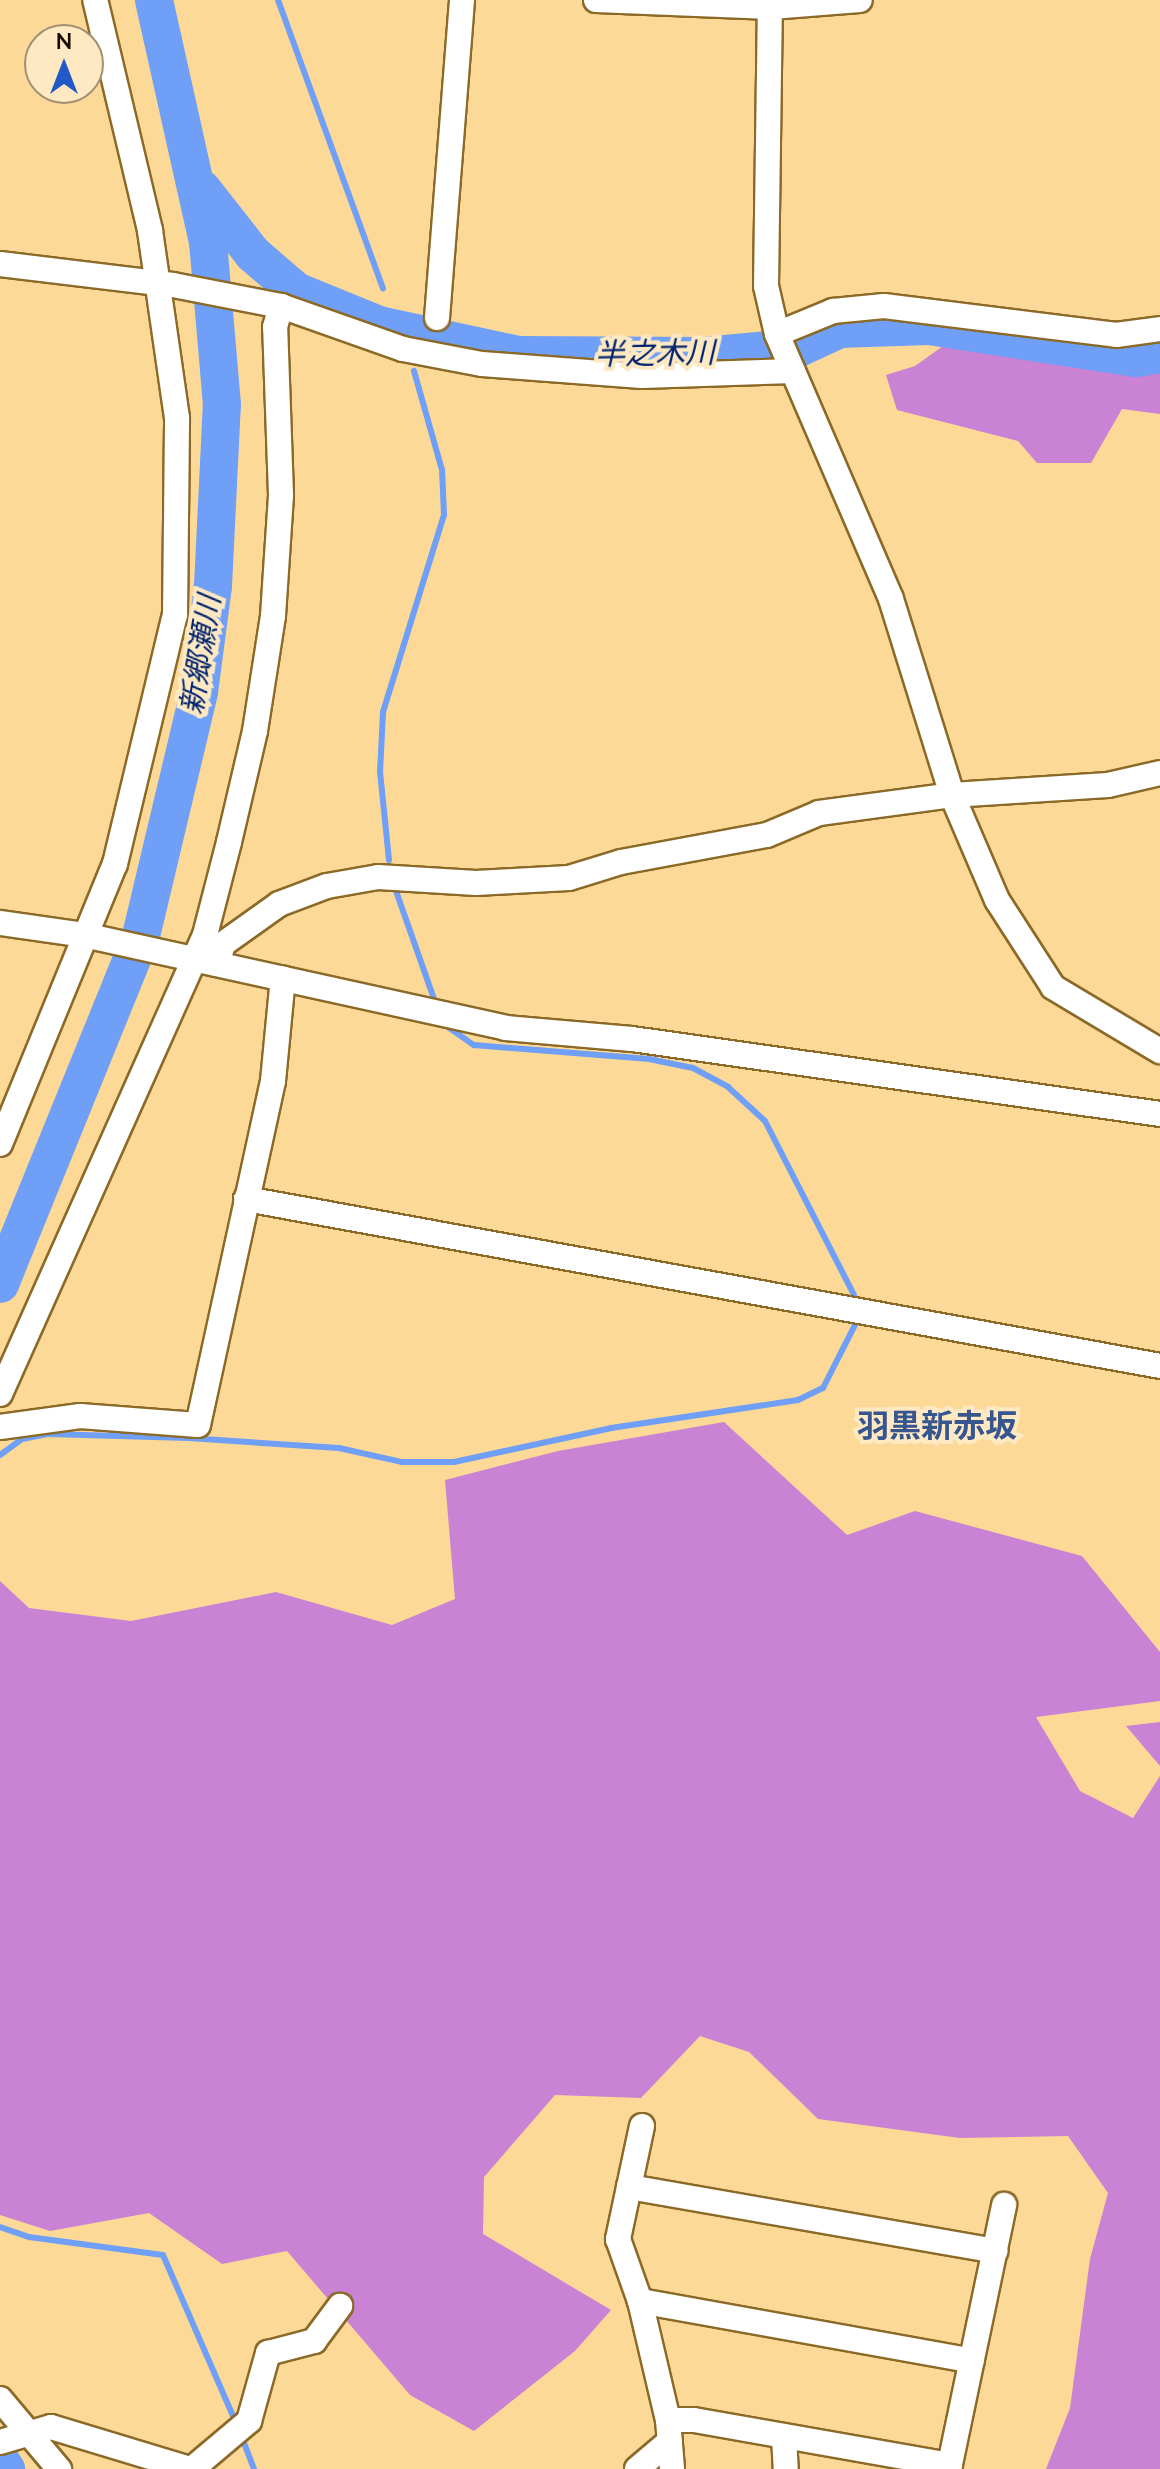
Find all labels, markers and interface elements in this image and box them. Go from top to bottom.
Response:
north arrow [24,24,104,104]
text: N [56,27,72,57]
water label: 半之木川 [595,336,715,374]
water label: 新郷瀬川 [175,593,229,717]
district label: 羽黒新赤坂 [857,1408,1017,1446]

